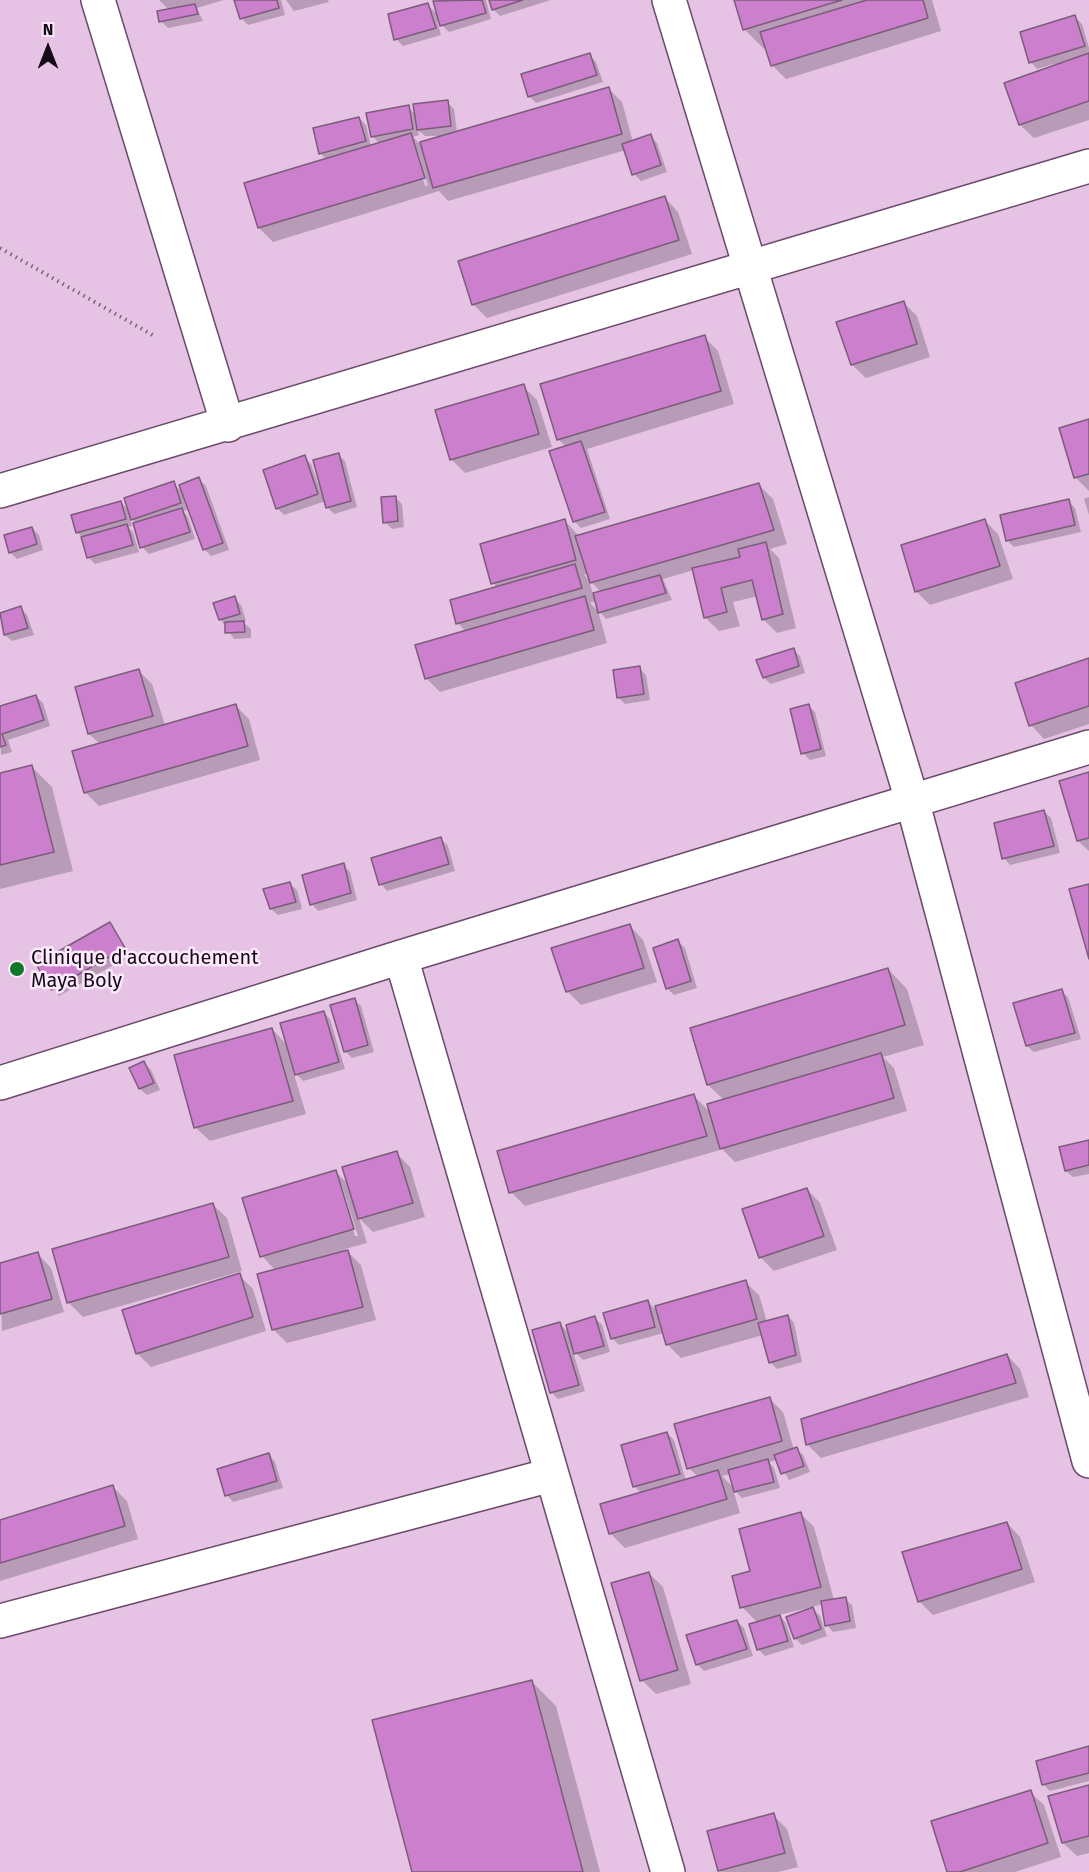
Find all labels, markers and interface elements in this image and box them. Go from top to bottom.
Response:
north arrow [18,18,78,78]
text: N [43,20,53,39]
place label: Clinique d'accouchement Maya Boly [31,946,258,993]
marker: Clinique d'accouchement Maya Boly [8,960,26,978]

